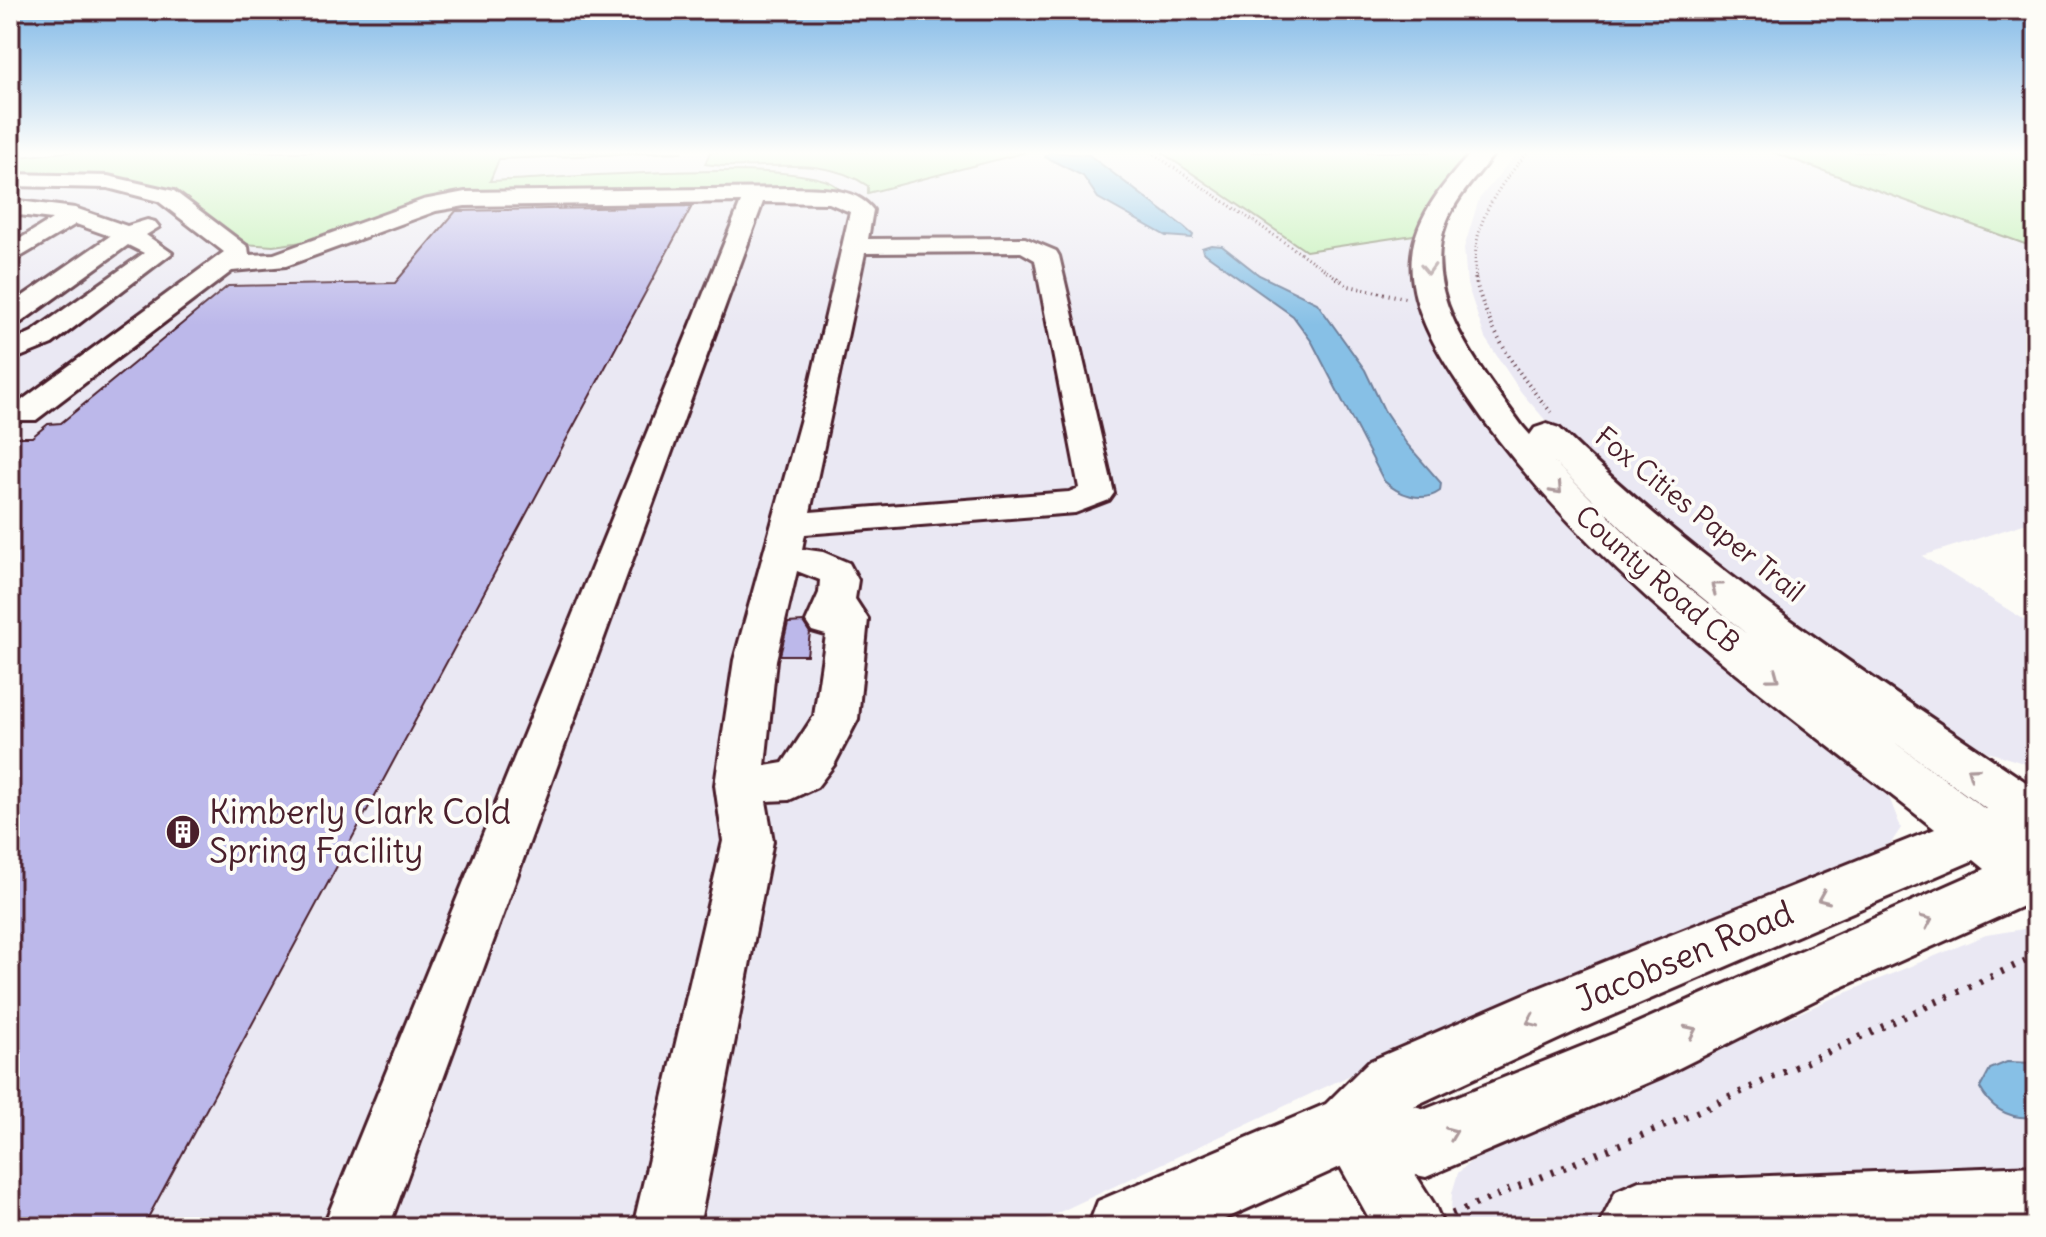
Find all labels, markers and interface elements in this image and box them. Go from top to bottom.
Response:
one-way arrow [1419,263,1436,275]
street label: Fox Cities Paper Trail [1588,419,1812,609]
one-way arrow [1547,480,1562,494]
street label: County Road CB [1568,497,1748,661]
one-way arrow [1710,583,1725,597]
one-way arrow [1765,668,1780,682]
one-way arrow [1967,767,1981,782]
place label: Kimberly Clark Cold Spring Facility [209,790,511,872]
building icon: Kimberly Clark Cold Spring Facility [164,813,202,851]
one-way arrow [1817,888,1831,905]
street label: Jacobsen Road [1568,890,1799,1021]
one-way arrow [1918,914,1933,930]
one-way arrow [1525,1011,1540,1027]
one-way arrow [1683,1025,1697,1041]
one-way arrow [1444,1126,1458,1143]

